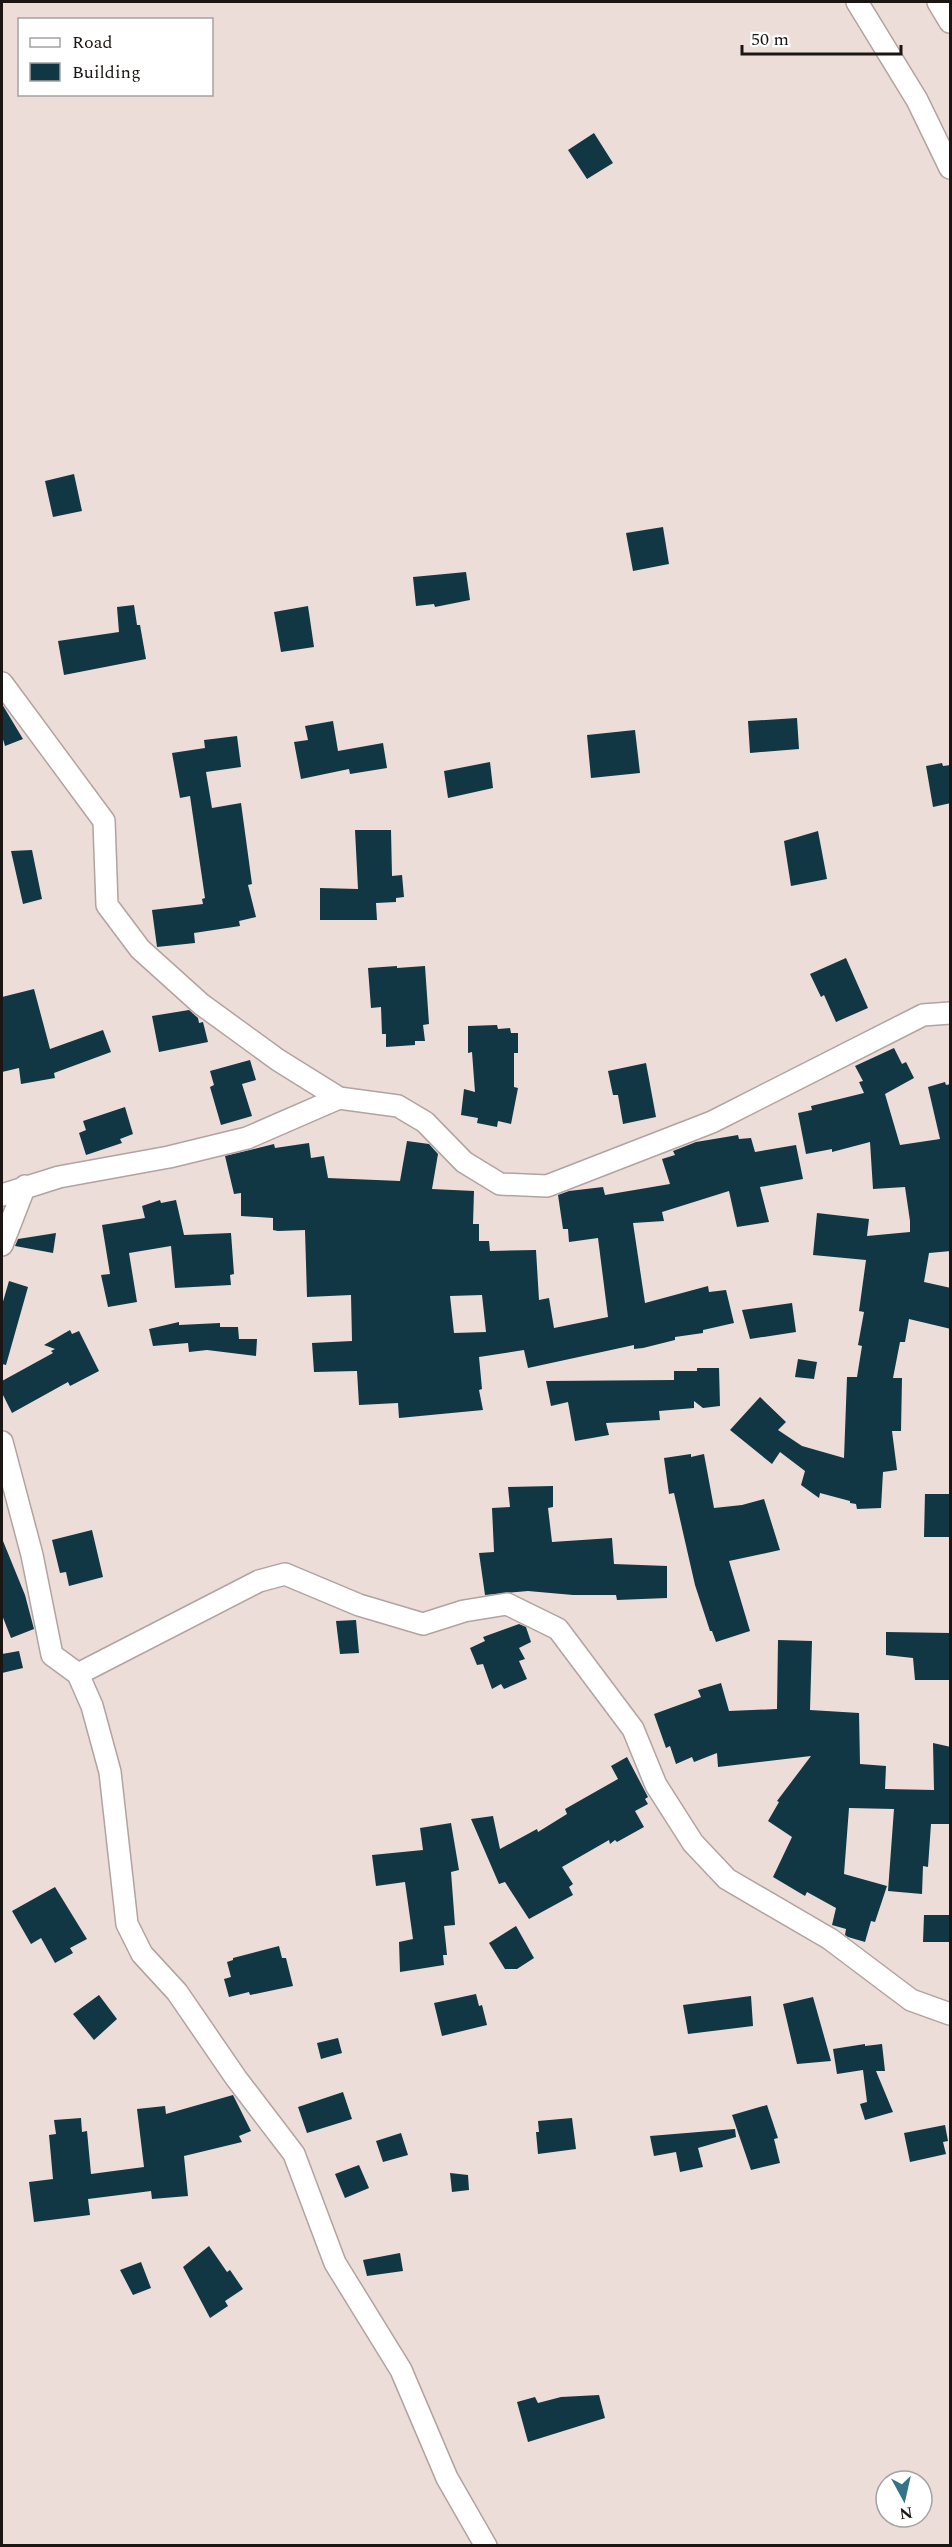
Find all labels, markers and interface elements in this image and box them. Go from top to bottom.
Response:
legend [18,18,213,96]
scale bar [742,18,901,56]
text: 50 m [751,26,789,53]
text: Road [72,29,113,56]
text: Building [72,59,141,86]
north arrow [874,2469,934,2529]
text: N [898,2500,914,2526]

